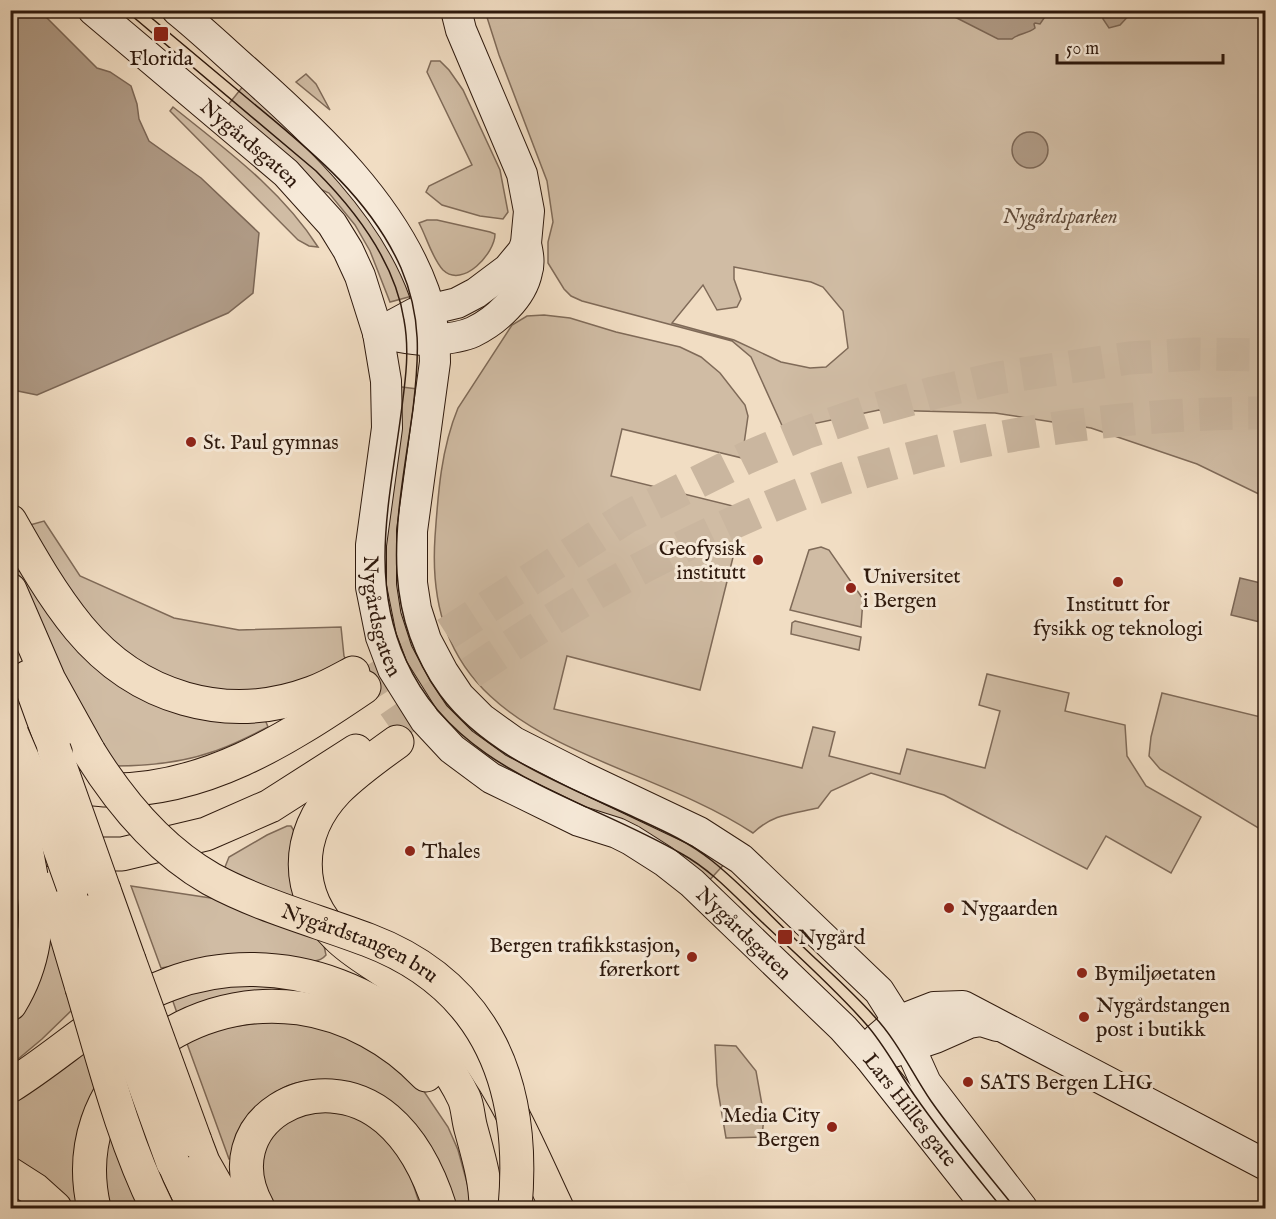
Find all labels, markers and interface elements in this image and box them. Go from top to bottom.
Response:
marker: Florida [152,25,170,43]
scale bar [1057,27,1224,65]
text: 50 m [1066,38,1099,61]
place label: Florida [129,46,194,73]
street label: Nygårdsgaten [194,94,305,194]
park label: Nygårdsparken [1003,204,1118,231]
place label: St. Paul gymnas [203,430,339,457]
marker: St. Paul gymnas [184,435,198,449]
place label: Geofysisk institutt [659,536,747,587]
marker: Geofysisk institutt [751,553,765,567]
street label: Nygårdsgaten [356,555,407,682]
place label: Universitet i Bergen [863,564,960,615]
marker: Institutt for fysikk og teknologi [1111,575,1125,589]
marker: Universitet i Bergen [844,581,858,595]
place label: Institutt for fysikk og teknologi [1033,592,1203,643]
place label: Thales [422,839,480,866]
marker: Thales [403,844,417,858]
street label: Nygårdsgaten [689,882,797,986]
place label: Nygaarden [961,896,1058,923]
street label: Nygårdstangen bru [277,899,443,990]
marker: Nygaarden [942,901,956,915]
place label: Nygård [798,925,866,952]
marker: Nygård [776,928,794,946]
place label: Bergen trafikkstasjon, førerkort [489,933,680,984]
marker: Bergen trafikkstasjon, førerkort [685,950,699,964]
place label: Bymiljøetaten [1094,961,1216,988]
marker: Bymiljøetaten [1075,966,1089,980]
place label: Nygårdstangen post i butikk [1096,993,1230,1044]
marker: Nygårdstangen post i butikk [1077,1010,1091,1024]
street label: Lars Hilles gate [856,1048,963,1173]
place label: SATS Bergen LHG [980,1070,1153,1097]
marker: SATS Bergen LHG [961,1075,975,1089]
place label: Media City Bergen [722,1103,821,1154]
marker: Media City Bergen [825,1120,839,1134]

